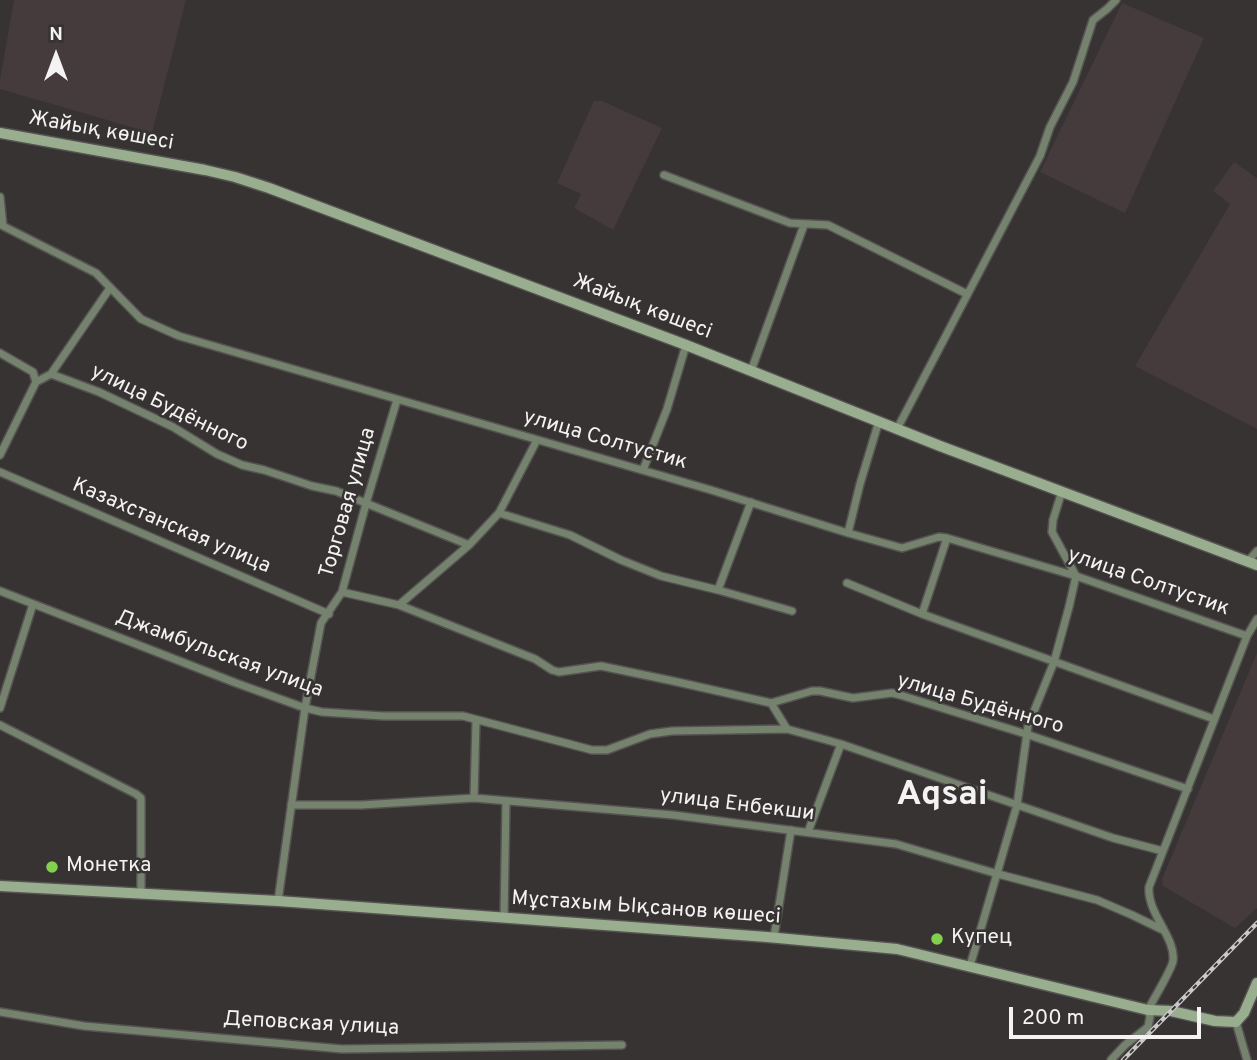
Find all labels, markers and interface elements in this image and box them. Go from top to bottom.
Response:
north arrow [21,21,91,91]
text: N [49,23,63,47]
street label: Жайық көшесі [27,107,175,157]
street label: Жайық көшесі [569,270,715,346]
street label: улица Будённого [86,360,252,458]
street label: улица Солтустик [520,406,690,476]
street label: Торговая улица [316,425,382,581]
street label: Казахстанская улица [68,474,274,580]
street label: улица Солтустик [1064,543,1232,623]
street label: Джамбульская улица [112,606,326,704]
street label: улица Будённого [894,669,1066,741]
district label: Aqsai [896,776,988,818]
street label: улица Енбекши [658,784,816,828]
place label: Монетка [66,854,151,880]
marker: Монетка [44,859,60,875]
street label: Мұстахым Ықсанов көшесі [510,887,782,931]
place label: Купец [951,926,1012,952]
marker: Купец [929,931,945,947]
scale bar [1012,993,1204,1038]
text: 200 m [1022,1005,1084,1032]
street label: Деповская улица [222,1008,400,1042]

